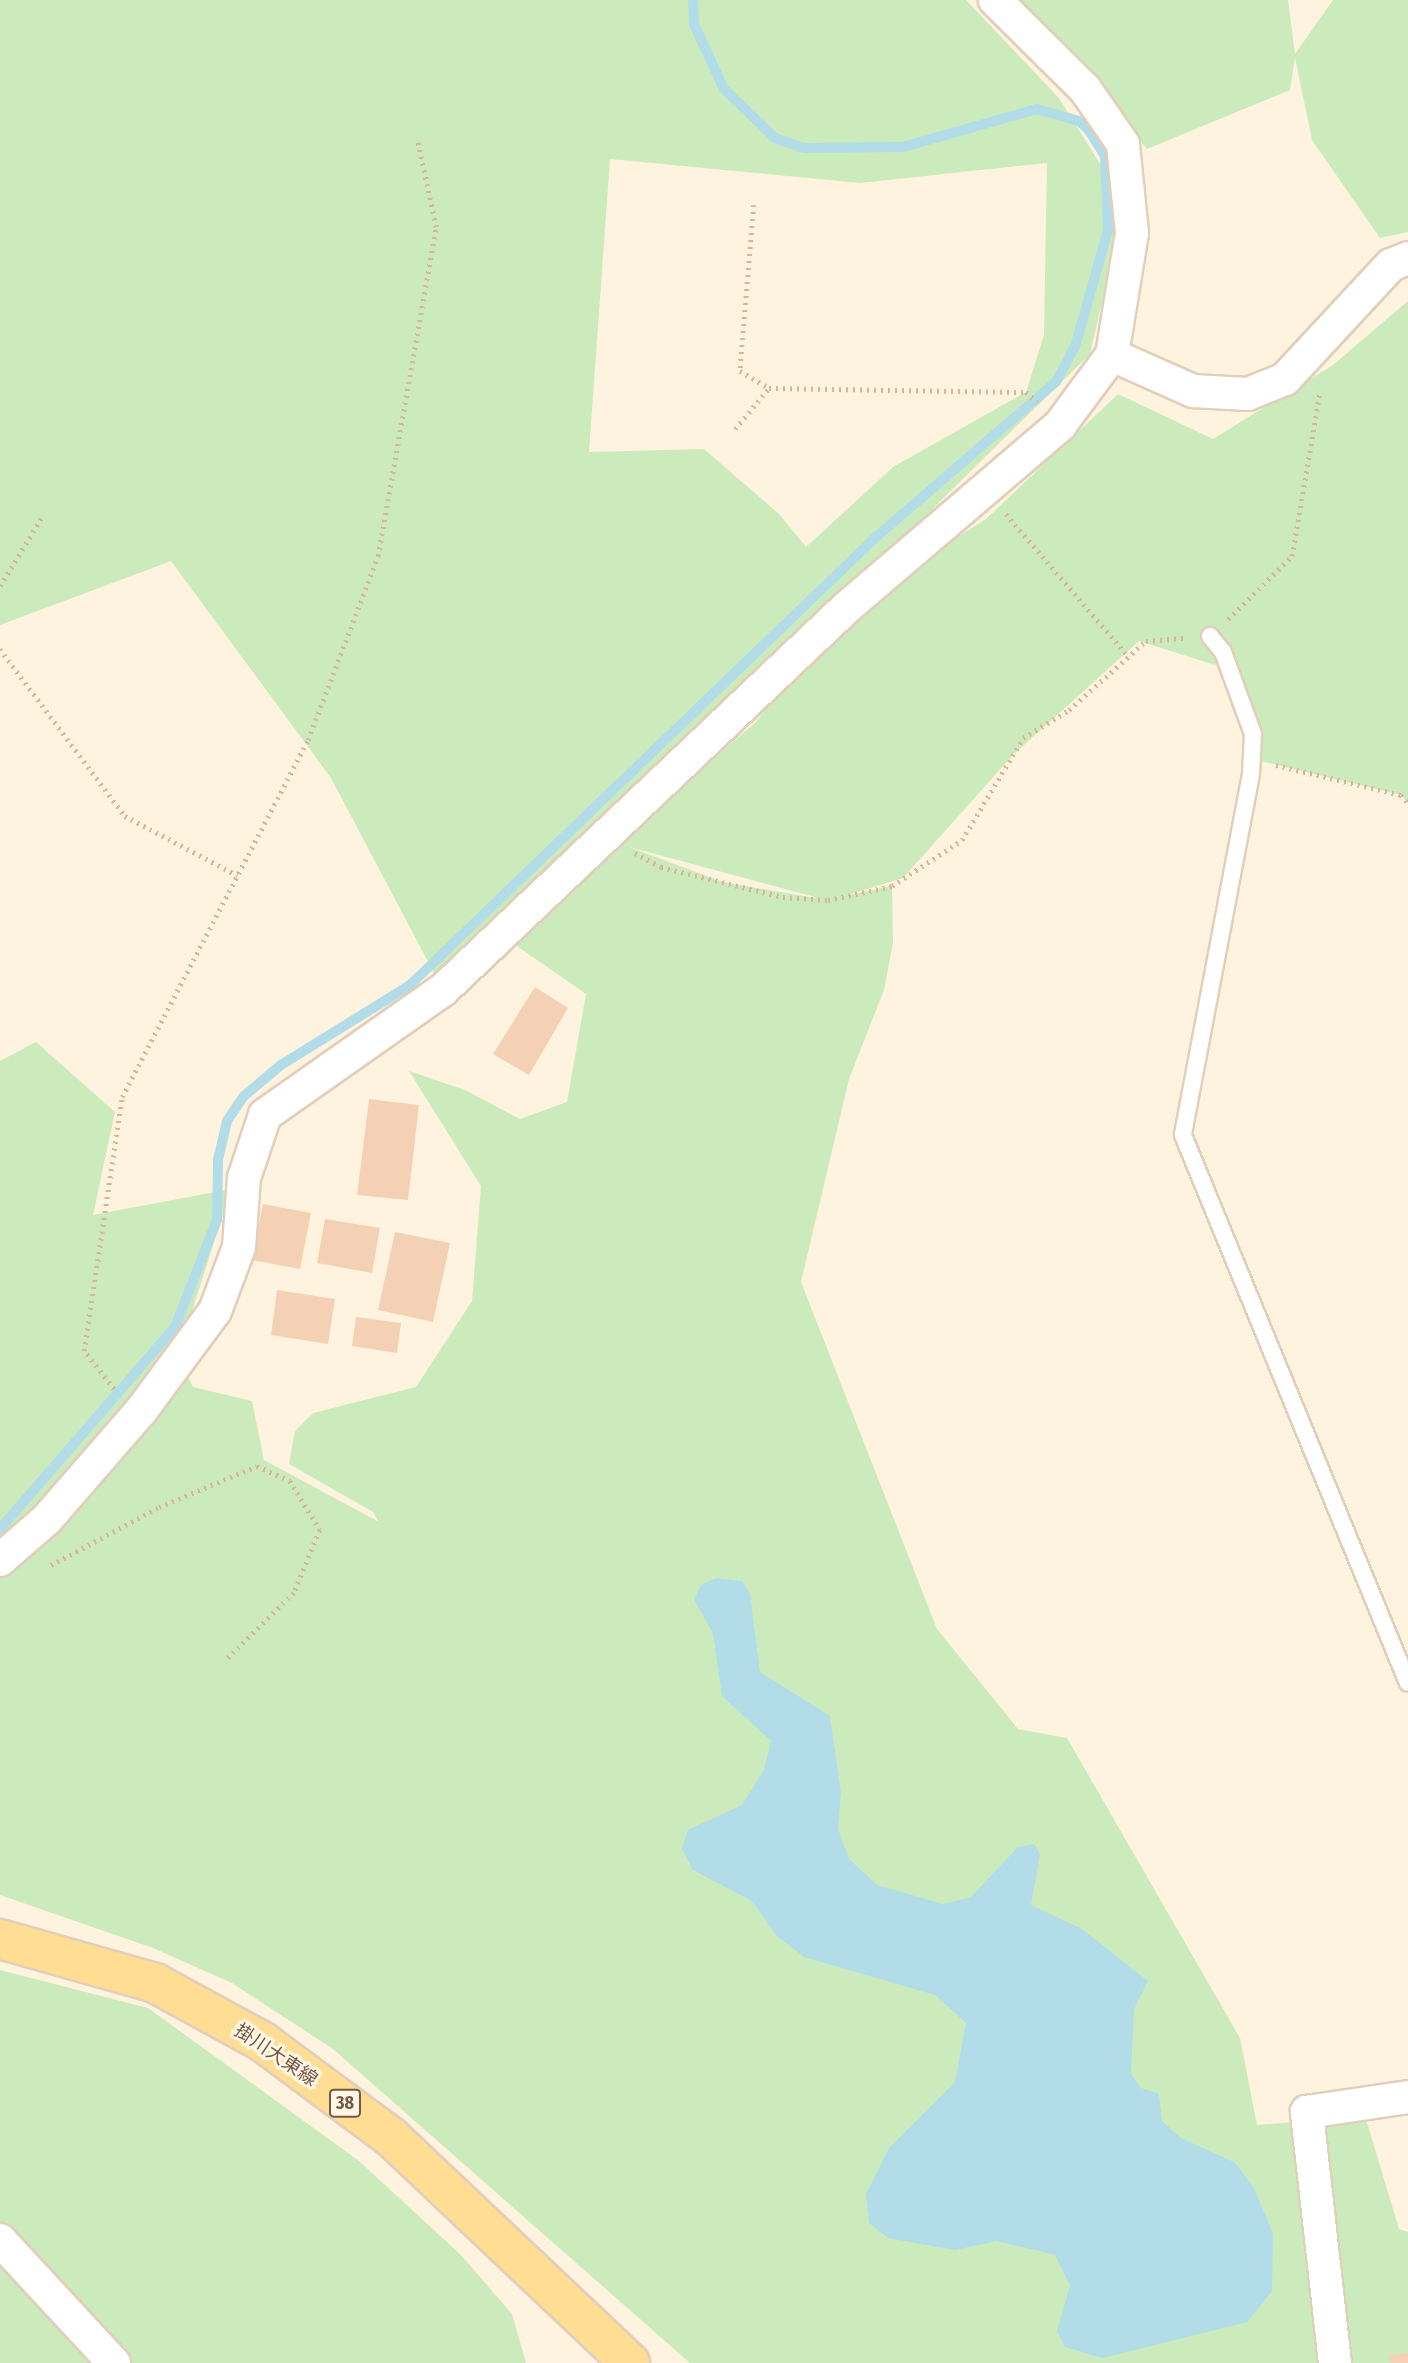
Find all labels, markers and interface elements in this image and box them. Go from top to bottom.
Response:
street label: 掛川大東線 [230,2019,322,2091]
road number: 38 [328,2088,362,2118]

